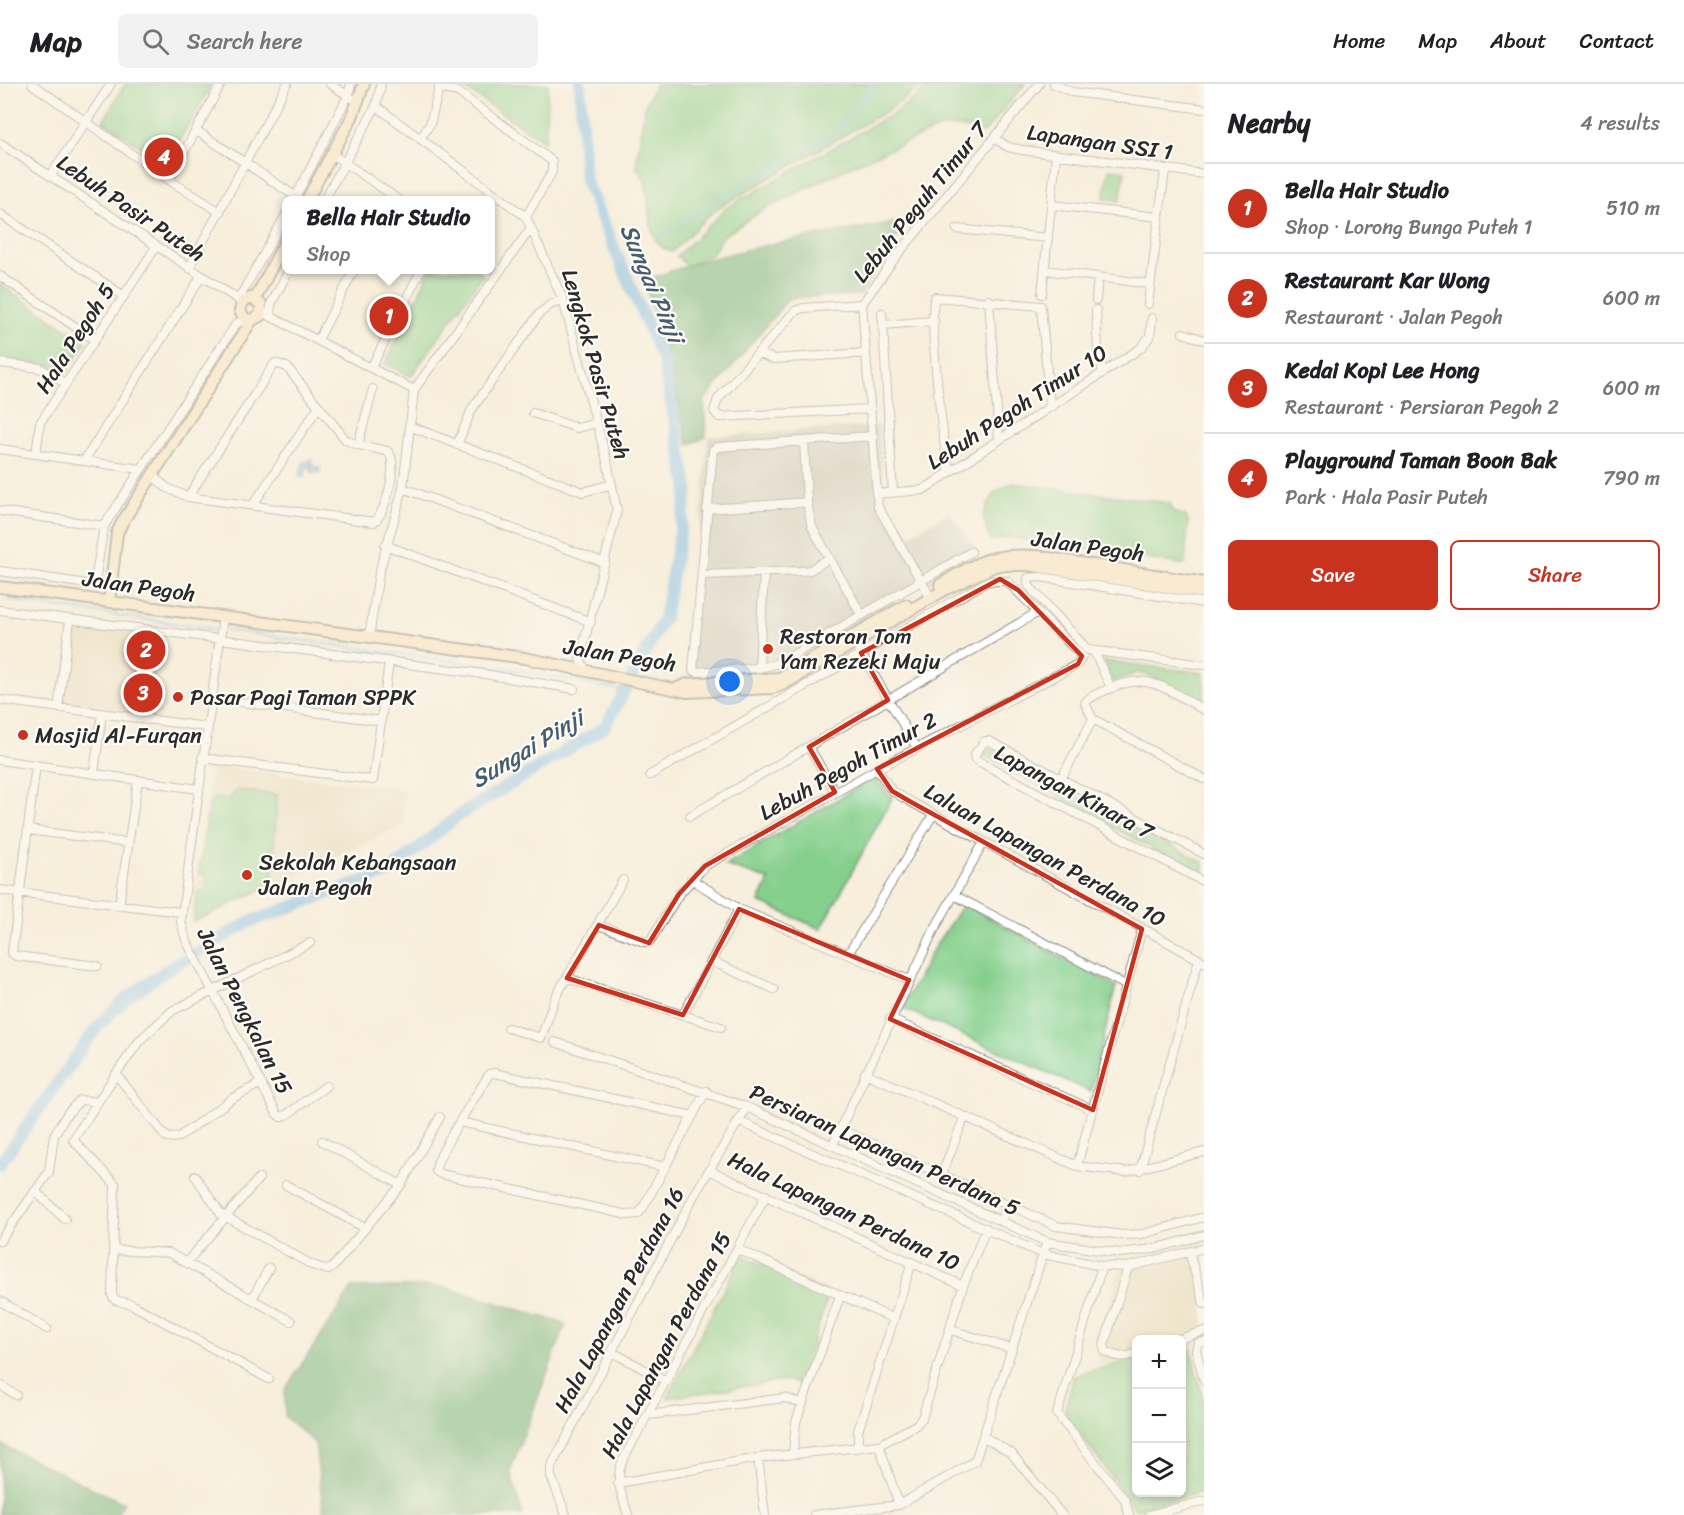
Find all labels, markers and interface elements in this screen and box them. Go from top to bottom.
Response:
search box [118,14,538,68]
text: Map [30,17,82,66]
text: Search here [187,22,303,61]
text: Home [1333,22,1385,60]
text: Map [1418,22,1457,60]
text: About [1490,22,1547,60]
text: Contact [1580,22,1654,60]
icon: search [139,25,172,58]
text: Nearby [1228,100,1310,146]
text: 4 results [1580,106,1660,141]
street label: Lebuh Peguh Timur 7 [842,111,999,292]
street label: Lapangan SSI 1 [1025,112,1175,172]
pin: 4 [144,134,184,180]
street label: Lebuh Pasir Puteh [49,144,213,272]
text: Bella Hair Studio [1285,171,1449,210]
text: 1 [1243,191,1252,226]
text: 510 m [1606,191,1660,226]
popup [282,196,495,274]
text: Bella Hair Studio [307,198,470,237]
text: Shop · Lorong Bunga Puteh 1 [1285,210,1532,245]
water label: Sungai Pinji [608,217,698,353]
text: Shop [307,237,350,272]
text: Restaurant Kar Wong [1285,261,1490,300]
street label: Lengkok Pasir Puteh [550,264,642,464]
street label: Hala Pegoh 5 [24,274,126,402]
text: 2 [1242,281,1253,316]
text: 600 m [1603,281,1660,316]
pin: 1 [370,294,408,338]
text: Restaurant · Jalan Pegoh [1285,300,1503,335]
street label: Lebuh Pegoh Timur 10 [919,334,1115,480]
text: Kedai Kopi Lee Hong [1285,351,1480,390]
text: 3 [1242,371,1253,406]
text: 600 m [1603,371,1660,406]
text: Restaurant · Persiaran Pegoh 2 [1285,390,1559,425]
text: Playground Taman Boon Bak [1285,441,1557,480]
text: 4 [1241,461,1254,496]
text: 790 m [1603,461,1660,496]
text: Park · Hala Pasir Puteh [1285,480,1488,515]
street label: Jalan Pegoh [1028,519,1147,573]
button: Save [1228,540,1438,610]
button: Share [1450,540,1660,610]
street label: Jalan Pegoh [79,559,198,613]
place label: Restoran Tom Yam Rezeki Maju [780,617,941,681]
street label: Jalan Pegoh [560,627,679,683]
pin: 2 [126,628,166,672]
marker: Restoran Tom Yam Rezeki Maju [761,642,775,656]
your location [715,667,744,696]
pin: 3 [124,670,162,716]
place label: Pasar Pagi Taman SPPK [190,678,417,717]
marker: Pasar Pagi Taman SPPK [171,690,185,704]
water label: Sungai Pinji [462,696,596,800]
street label: Lebuh Pegoh Timur 2 [752,701,945,831]
place label: Masjid Al-Furqan [35,716,202,755]
marker: Masjid Al-Furqan [16,728,30,742]
street label: Lapangan Kinara 7 [987,733,1162,851]
street label: Laluan Lapangan Perdana 10 [917,772,1173,938]
place label: Sekolah Kebangsaan Jalan Pegoh [258,843,457,907]
marker: Sekolah Kebangsaan Jalan Pegoh [240,868,254,882]
street label: Jalan Pengkalan 15 [186,920,304,1102]
street label: Persiaran Lapangan Perdana 5 [743,1073,1027,1227]
street label: Hala Lapangan Perdana 10 [721,1140,967,1282]
street label: Hala Lapangan Perdana 16 [543,1180,695,1420]
street label: Hala Lapangan Perdana 15 [590,1224,742,1466]
map controls [1132,1335,1186,1497]
button: + [1132,1335,1186,1389]
button: − [1132,1389,1186,1443]
button: layers [1132,1443,1186,1497]

